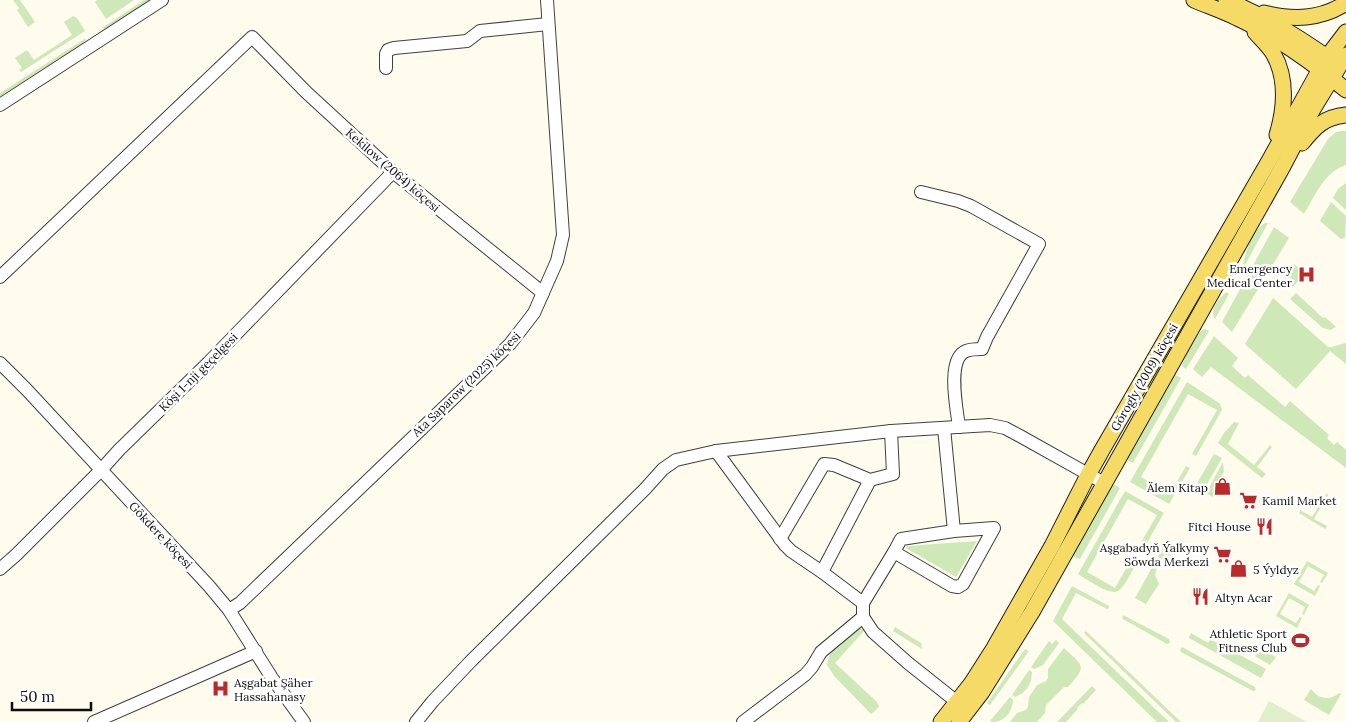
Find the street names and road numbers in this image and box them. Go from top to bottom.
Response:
street label: Kekilow (2064) köçesi [342,125,443,216]
street label: Görogly (2009) köçesi [1107,321,1182,434]
street label: Ata Saparow (2025) köçesi [408,328,524,441]
street label: Köşi 1-nji geçelgesi [155,329,241,415]
street label: Gökdere köçesi [126,498,196,572]

